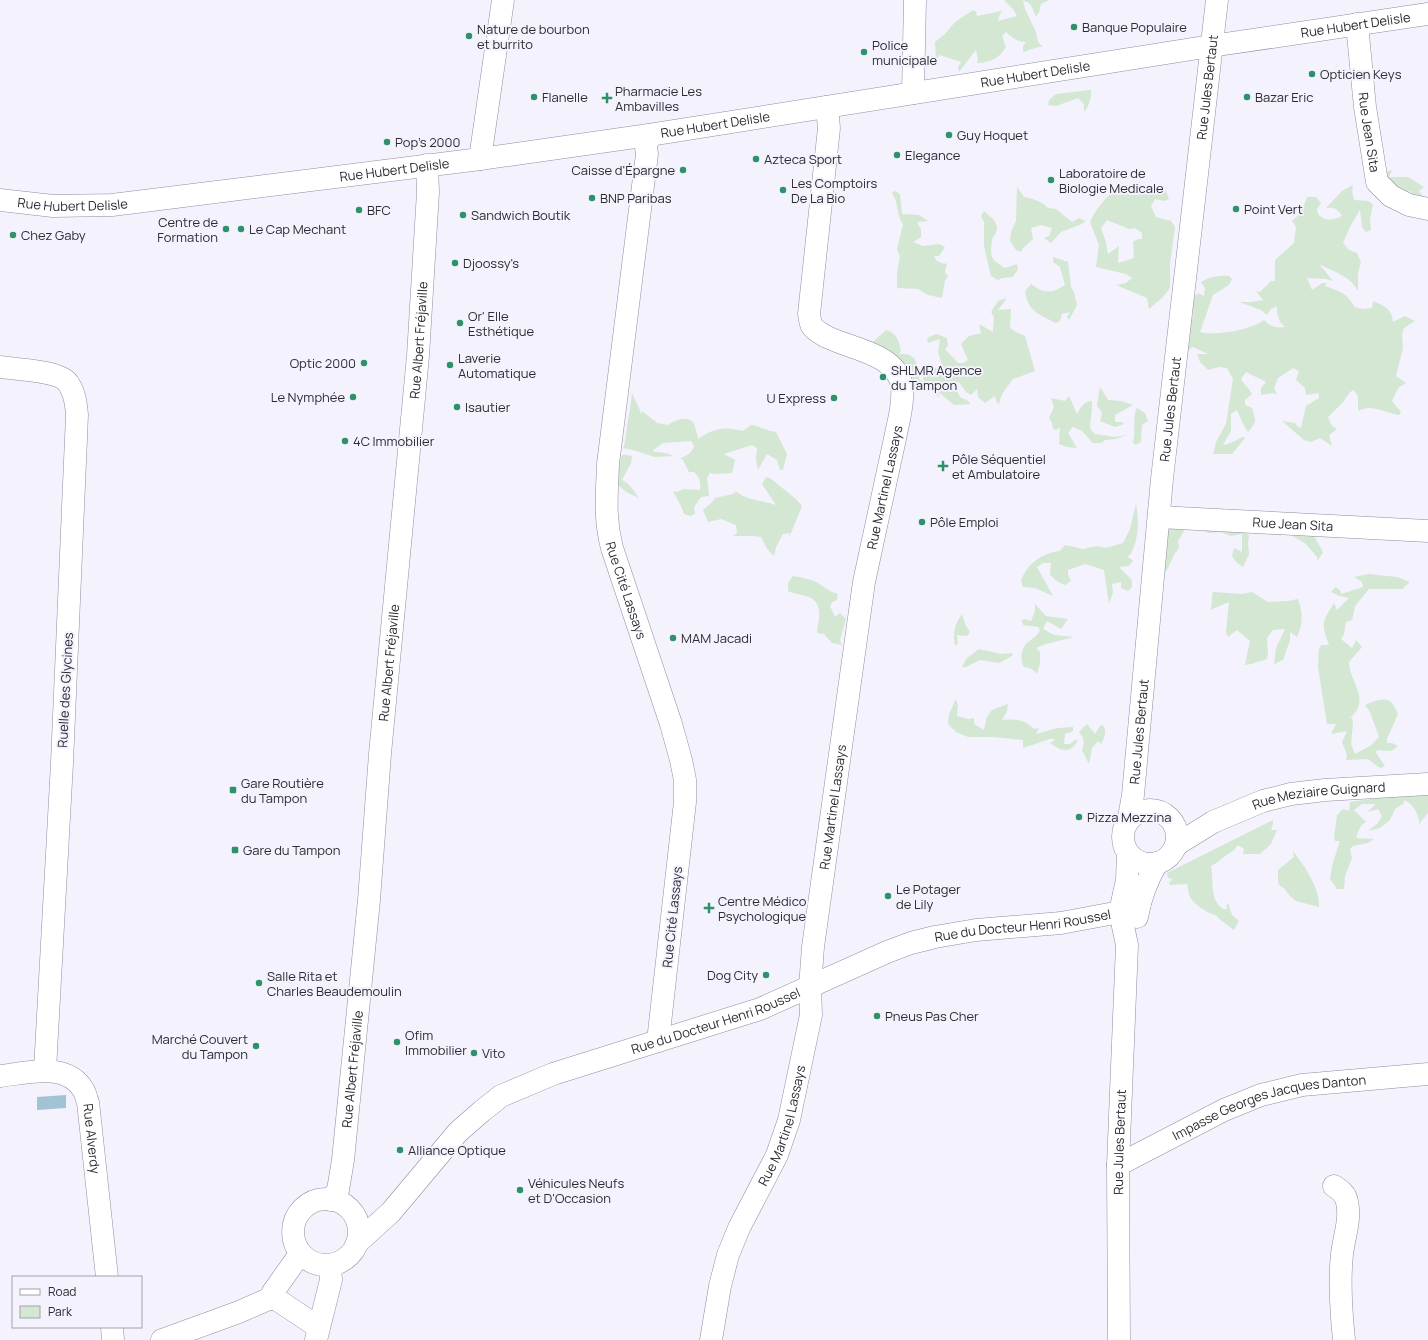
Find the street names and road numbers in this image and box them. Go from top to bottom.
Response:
street label: Rue Hubert Delisle [1300,8,1412,42]
street label: Rue Jules Bertaut [1192,34,1222,141]
street label: Rue Hubert Delisle [979,56,1092,91]
street label: Rue Jean Sita [1355,91,1384,174]
street label: Rue Hubert Delisle [659,107,772,142]
street label: Rue Hubert Delisle [338,154,451,185]
street label: Rue Hubert Delisle [17,193,129,215]
street label: Rue Albert Fréjaville [405,280,432,400]
street label: Rue Jules Bertaut [1155,356,1185,463]
street label: Rue Martinel Lassays [862,424,907,551]
street label: Rue Jean Sita [1252,513,1334,535]
street label: Rue Cité Lassays [602,540,651,642]
street label: Rue Albert Fréjaville [374,603,403,722]
street label: Ruelle des Glycines [53,632,77,748]
street label: Rue Jules Bertaut [1125,678,1153,785]
street label: Rue Martinel Lassays [815,743,850,871]
street label: Rue Meziaire Guignard [1249,778,1386,814]
street label: Rue Cité Lassays [658,865,686,969]
street label: Rue du Docteur Henri Roussel [933,905,1112,946]
street label: Rue du Docteur Henri Roussel [629,983,803,1058]
street label: Rue Albert Fréjaville [337,1009,367,1129]
street label: Rue Martinel Lassays [754,1063,809,1189]
street label: Impasse Georges Jacques Danton [1169,1070,1367,1144]
street label: Rue Jules Bertaut [1109,1089,1130,1195]
street label: Rue Alverdy [79,1103,105,1175]

